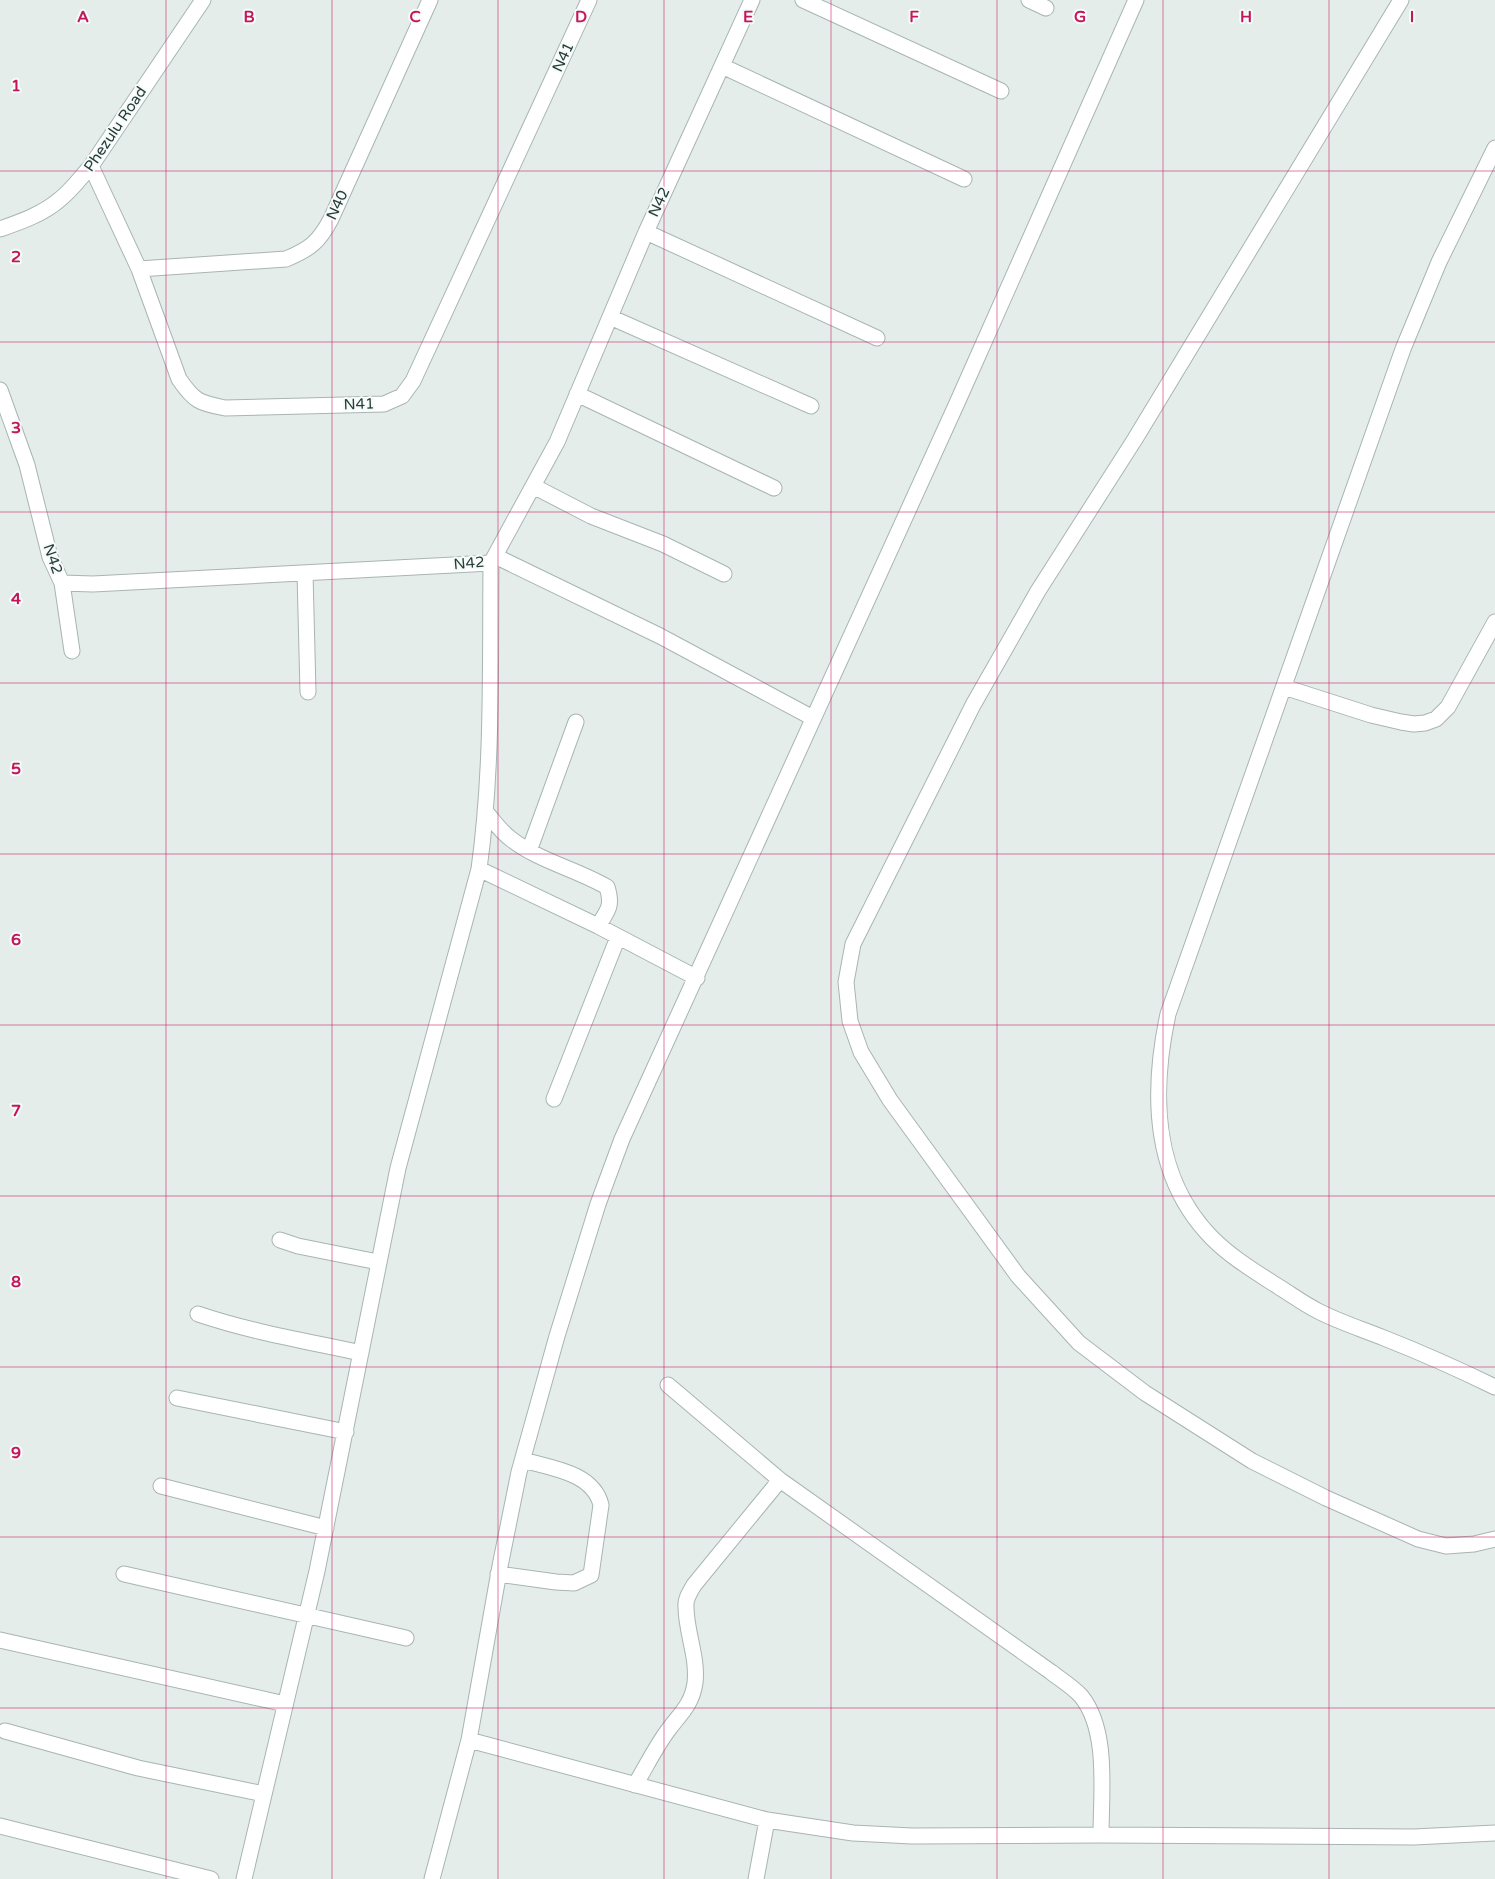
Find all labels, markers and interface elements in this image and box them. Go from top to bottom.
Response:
text: A [77,7,89,27]
text: B [243,7,255,27]
text: C [409,7,421,27]
text: D [575,7,587,27]
text: E [743,7,753,27]
text: F [909,7,919,27]
text: G [1074,7,1086,27]
text: H [1240,7,1252,27]
text: I [1410,7,1414,27]
street label: N41 [548,39,578,75]
text: 1 [11,76,21,96]
street label: Phezulu Road [80,83,150,175]
street label: N42 [644,184,674,220]
street label: N40 [322,187,352,223]
text: 2 [11,247,21,267]
street label: N41 [343,394,375,414]
text: 3 [11,418,21,438]
street label: N42 [39,541,67,577]
street label: N42 [453,553,485,573]
text: 4 [11,589,21,609]
text: 5 [11,759,21,779]
text: 6 [11,930,21,950]
text: 7 [11,1101,21,1121]
text: 8 [11,1272,21,1292]
text: 9 [11,1443,21,1463]

